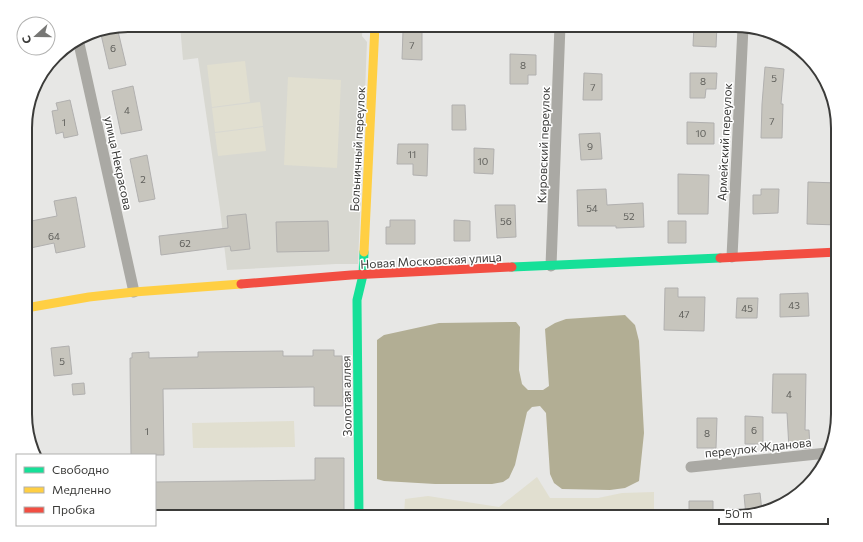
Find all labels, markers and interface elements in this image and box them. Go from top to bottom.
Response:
north arrow [16,16,56,56]
text: С [19,33,34,46]
house number: 7 [409,39,415,51]
house number: 6 [110,42,116,54]
house number: 8 [520,59,526,71]
house number: 5 [771,72,777,84]
house number: 8 [700,75,706,87]
house number: 7 [590,81,596,93]
street label: Армейский переулок [714,82,734,201]
street label: Больничный переулок [347,86,367,212]
street label: Кировский переулок [534,86,552,204]
house number: 4 [124,104,130,116]
street label: улица Некрасова [102,115,136,211]
house number: 7 [769,115,775,127]
house number: 1 [62,116,66,128]
house number: 10 [696,127,706,139]
house number: 9 [587,140,593,152]
house number: 11 [408,148,416,160]
house number: 10 [478,155,488,167]
house number: 2 [140,173,146,185]
house number: 54 [586,202,598,214]
house number: 52 [623,210,635,222]
house number: 56 [500,215,512,227]
house number: 64 [48,230,60,242]
house number: 62 [179,237,191,249]
street label: Новая Московская улица [360,249,502,271]
house number: 43 [788,299,800,311]
house number: 45 [741,302,753,314]
house number: 47 [678,308,690,320]
house number: 5 [59,355,65,367]
street label: Золотая аллея [338,355,354,437]
house number: 4 [786,388,792,400]
house number: 6 [751,424,757,436]
house number: 1 [145,425,149,437]
house number: 8 [704,427,710,439]
street label: переулок Жданова [704,434,812,460]
legend [16,454,156,526]
text: Свободно [52,462,109,476]
text: Медленно [52,482,111,496]
scale bar [719,500,828,526]
text: Пробка [52,502,95,516]
text: 50 m [725,506,753,520]

